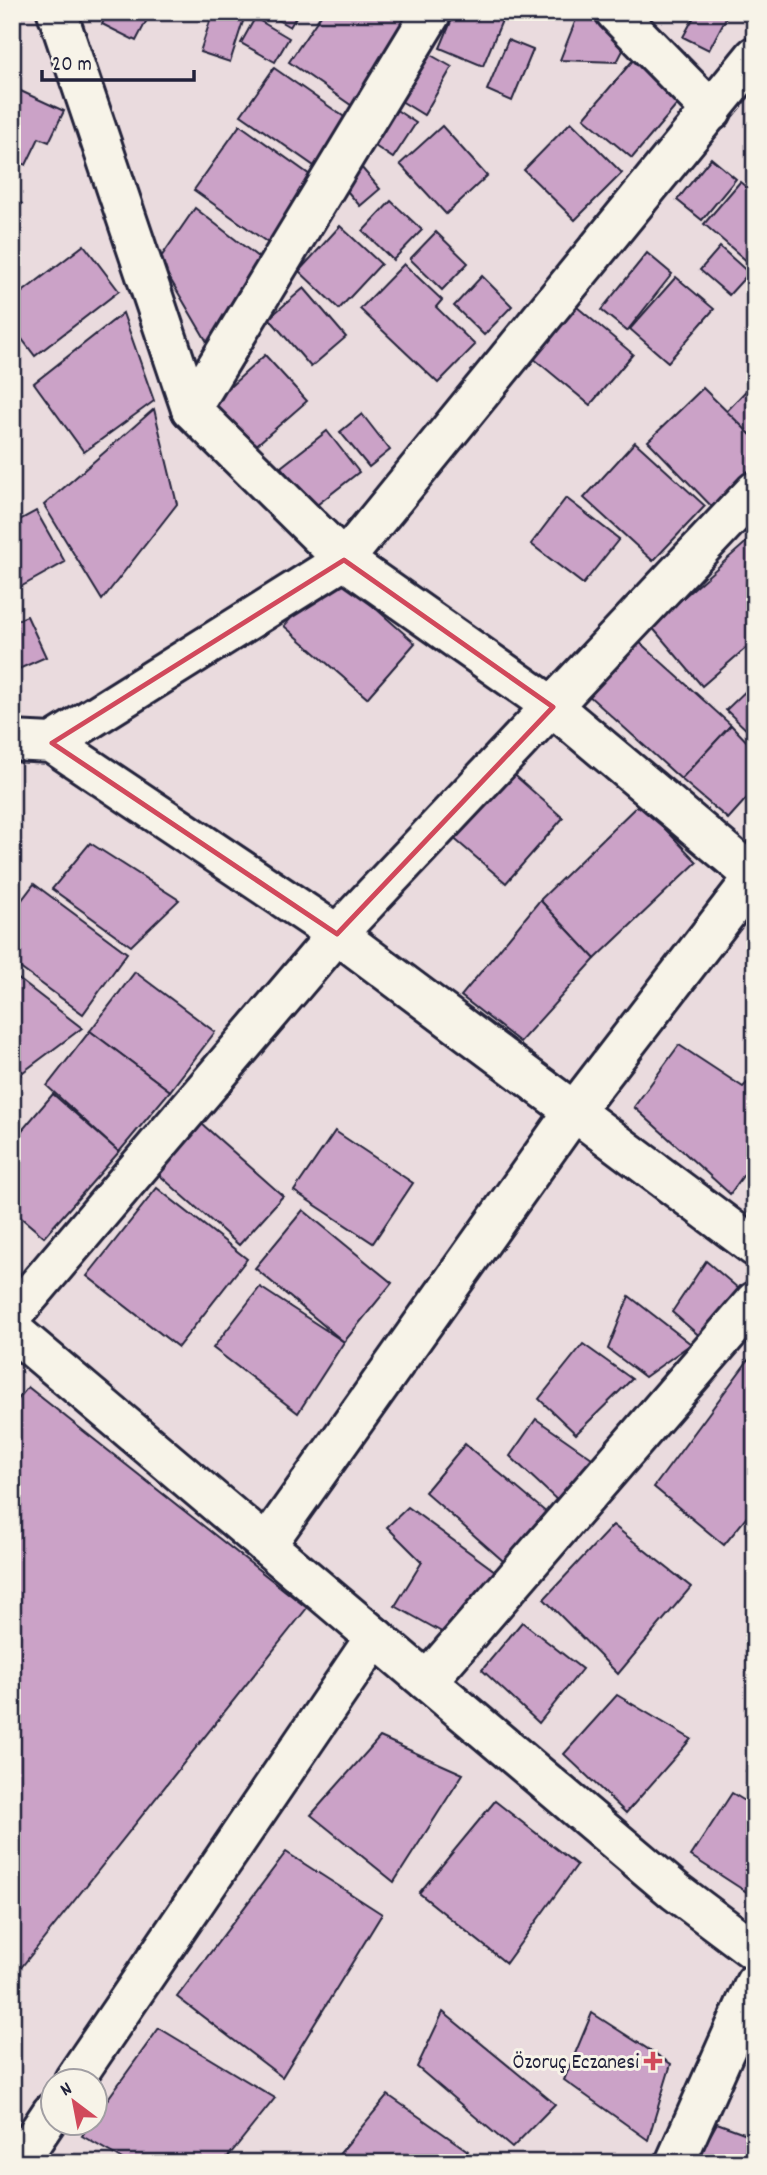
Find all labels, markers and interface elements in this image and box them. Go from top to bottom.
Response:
scale bar [42,38,194,82]
text: 20 m [52,51,92,81]
place label: Özoruç Eczanesi [513,2049,639,2079]
marker: Özoruç Eczanesi [645,2053,661,2069]
north arrow [38,2066,108,2136]
text: N [56,2077,78,2104]

